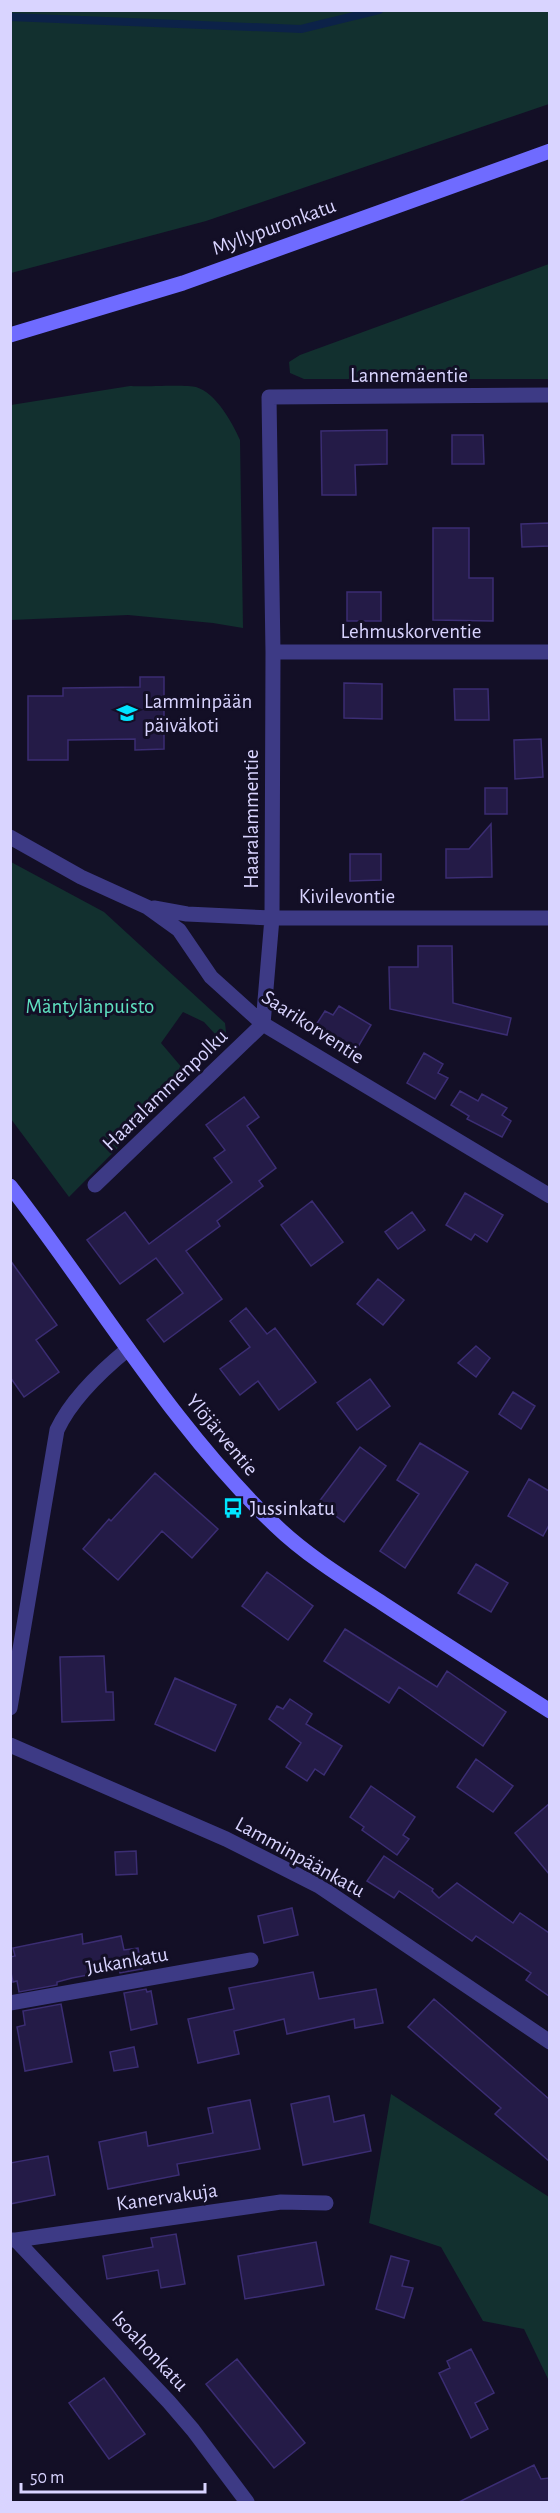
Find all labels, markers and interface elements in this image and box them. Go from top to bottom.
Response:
street label: Myllypuronkatu [210,195,339,259]
street label: Lannemäentie [350,365,468,386]
street label: Lehmuskorventie [340,621,482,642]
place label: Lamminpään päiväkoti [144,691,252,736]
school or university icon: Lamminpään päiväkoti [115,701,139,725]
street label: Haaralammentie [241,749,262,889]
street label: Kivilevontie [299,886,395,907]
street label: Saarikorventie [258,986,368,1068]
park label: Mäntylänpuisto [26,996,154,1017]
street label: Haaralammenpolku [99,1025,232,1155]
street label: Ylöjärventie [182,1390,262,1480]
bus stop icon: Jussinkatu [221,1496,245,1520]
place label: Jussinkatu [250,1498,335,1519]
street label: Lamminpäänkatu [232,1813,369,1901]
street label: Jukankatu [84,1943,170,1979]
street label: Kanervakuja [115,2179,219,2215]
street label: Isoahonkatu [108,2307,192,2395]
scale bar [21,2456,206,2494]
text: 50 m [30,2469,64,2487]

